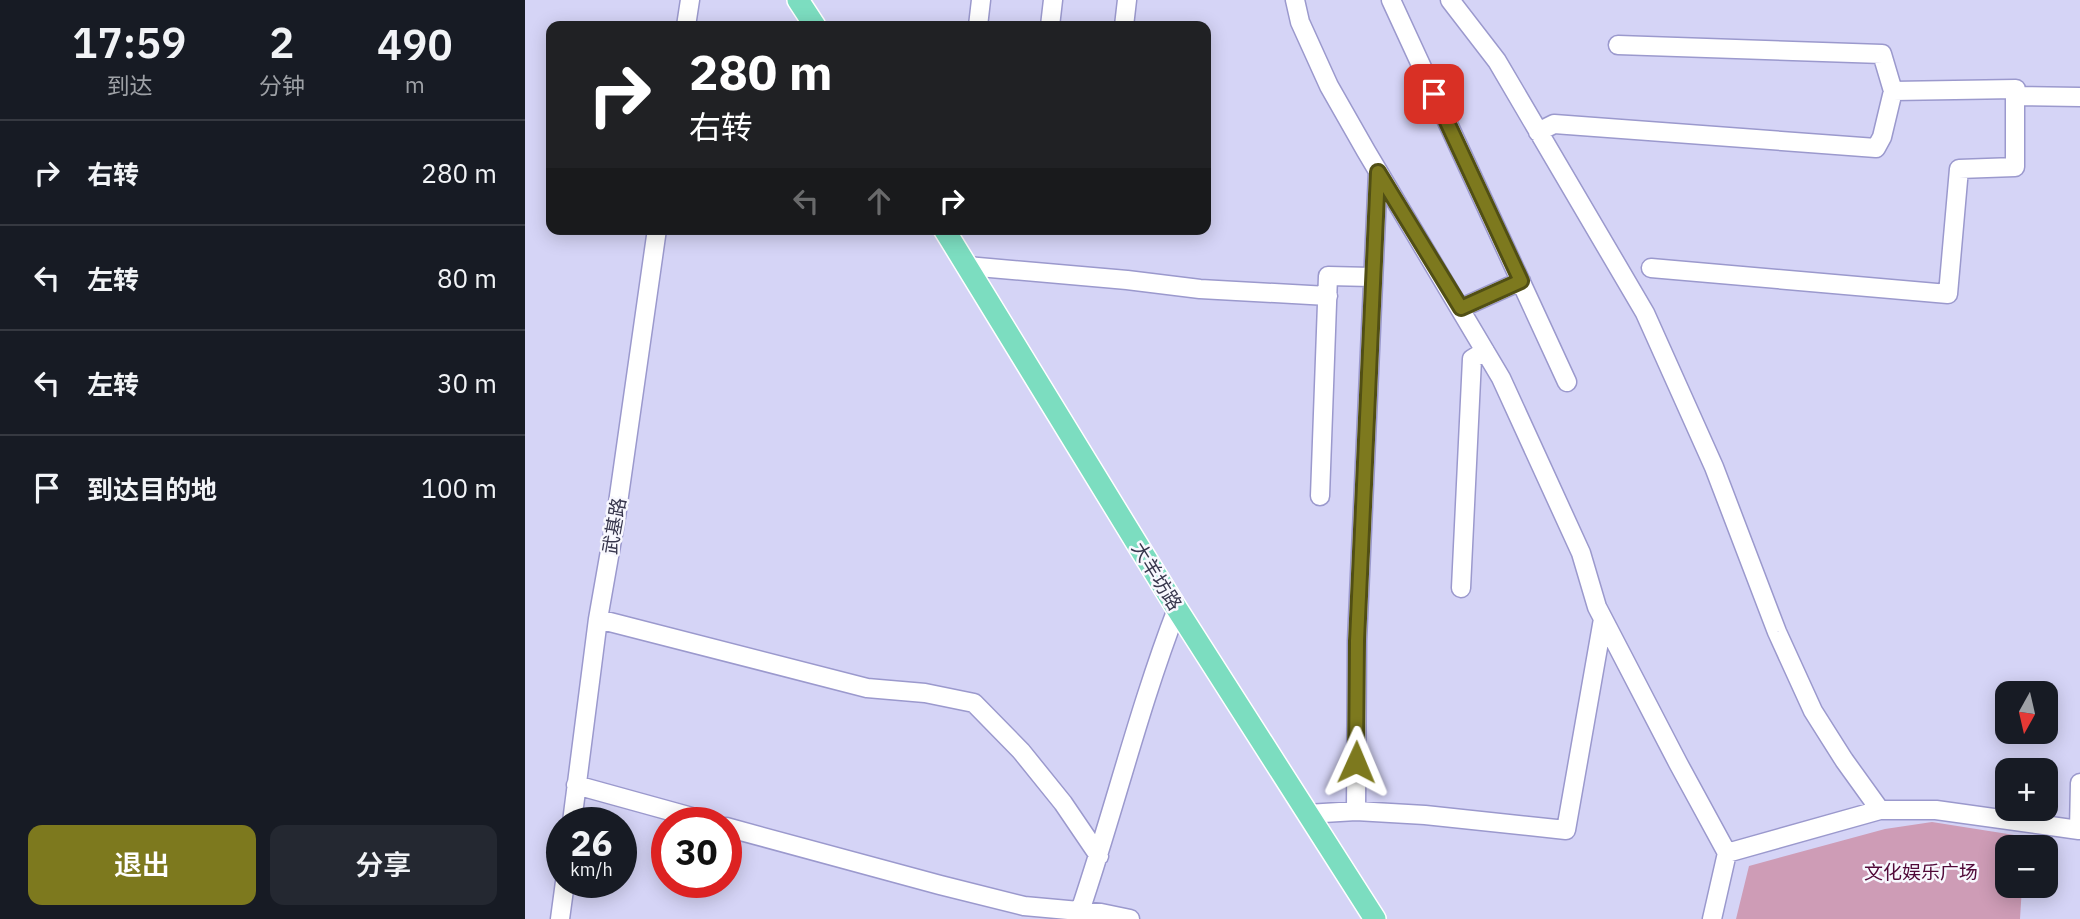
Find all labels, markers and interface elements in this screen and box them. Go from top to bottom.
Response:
text: 17:59 [72,15,187,70]
text: 2 [269,15,294,70]
text: 490 [377,17,453,72]
text: 280 m [689,40,833,103]
icon: right [574,49,665,140]
pin [1404,64,1464,124]
text: m [405,69,425,99]
text: 到达 [106,70,152,100]
text: 分钟 [259,70,305,100]
icon: arrive [1415,75,1453,113]
text: 右转 [689,106,753,148]
icon: right [28,154,66,192]
text: 280 m [421,156,497,190]
text: 右转 [87,157,139,191]
icon: left [787,182,825,220]
icon: ahead [860,182,898,220]
icon: right [933,182,971,220]
icon: left [28,259,66,297]
text: 80 m [437,261,497,295]
text: 左转 [87,262,139,296]
icon: left [28,364,66,402]
text: 30 m [437,366,497,400]
text: 左转 [87,367,139,401]
icon: arrive [28,469,66,507]
text: 100 m [421,471,497,505]
text: 到达目的地 [87,472,217,506]
street label: 武基路 [597,496,631,556]
street label: 大羊坊路 [1127,537,1187,615]
north arrow [1995,681,2058,744]
map controls [1995,681,2058,898]
position arrow [1319,725,1393,799]
button: + [1995,758,2058,821]
speed limit sign: 30 [651,807,742,898]
text: 26 [570,820,613,866]
button: 退出 [28,825,256,905]
button: 分享 [270,825,497,905]
button: − [1995,835,2058,898]
text: km/h [570,858,613,881]
park label: 文化娱乐广场 [1864,860,1978,884]

